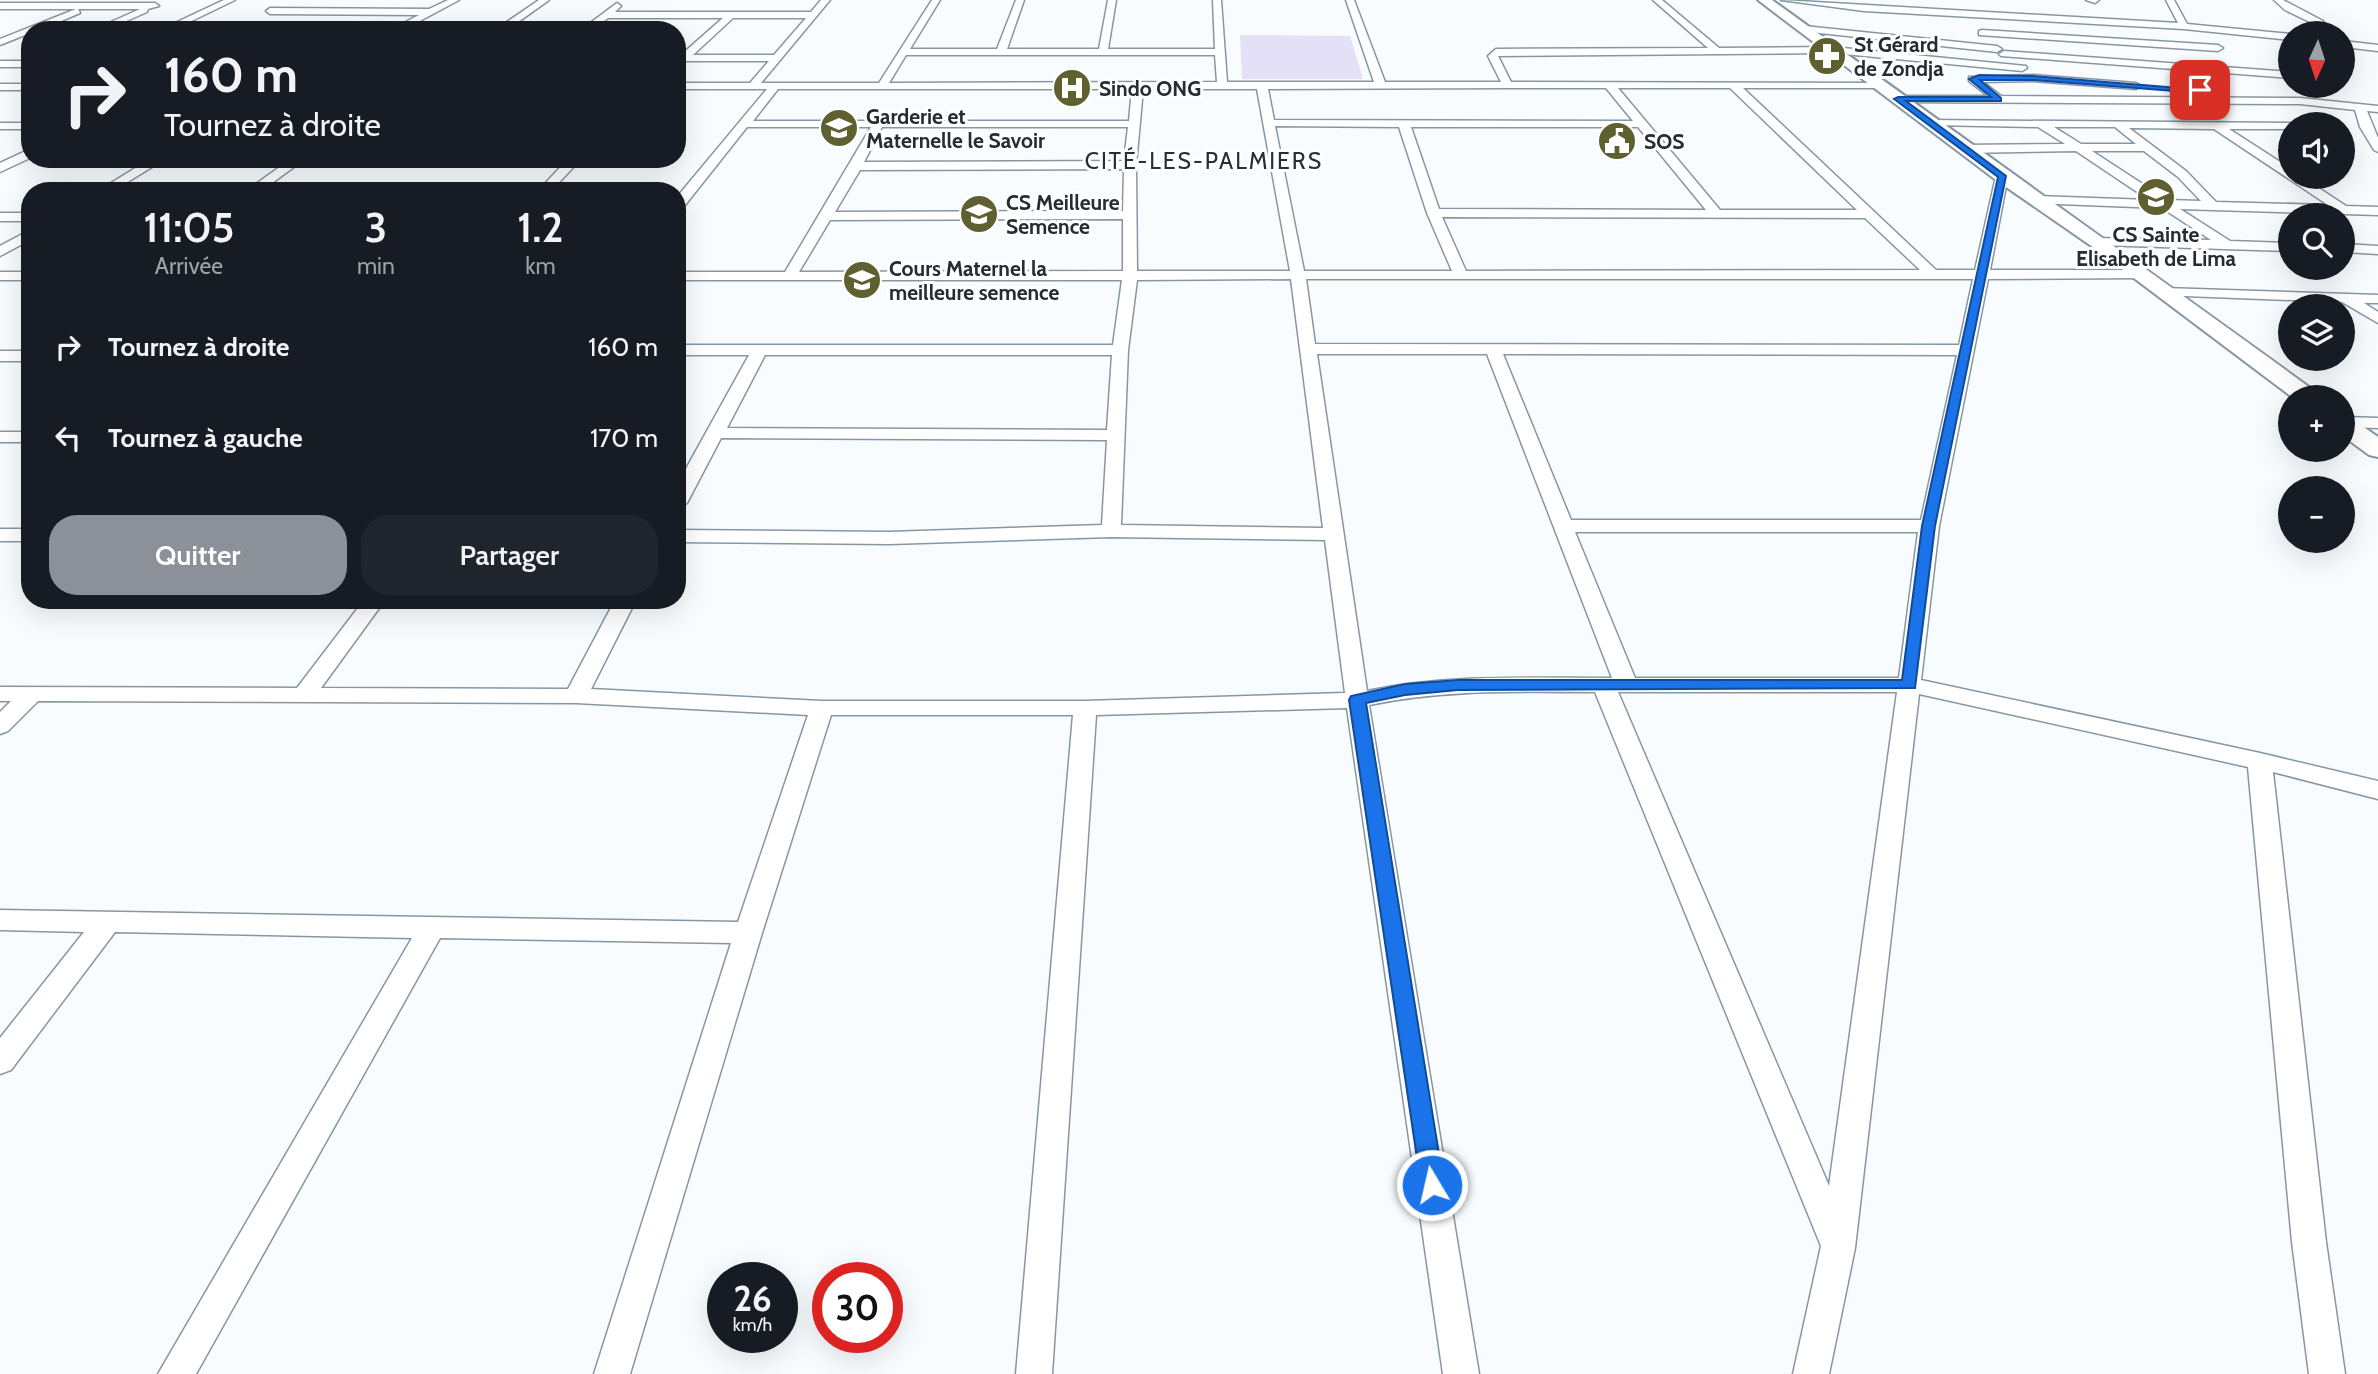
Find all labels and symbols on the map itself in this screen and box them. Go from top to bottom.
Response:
north arrow [2278,21,2356,98]
place label: St Gérard de Zondja [1854,32,1944,81]
pharmacy icon: St Gérard de Zondja [1806,35,1848,77]
pin [2170,60,2230,120]
hospital icon: Sindo ONG [1051,67,1093,109]
place label: Sindo ONG [1099,76,1201,101]
place label: Garderie et Maternelle le Savoir [866,104,1045,153]
school or university icon: Garderie et Maternelle le Savoir [818,107,860,149]
public building icon: SOS [1596,120,1638,162]
place label: SOS [1644,129,1684,154]
district label: CITÉ-LES-PALMIERS [1085,146,1323,175]
school or university icon: CS Sainte Elisabeth de Lima [2135,176,2177,218]
place label: CS Meilleure Semence [1006,190,1120,239]
school or university icon: CS Meilleure Semence [958,193,1000,235]
place label: CS Sainte Elisabeth de Lima [2076,222,2237,271]
place label: Cours Maternel la meilleure semence [889,256,1060,305]
school or university icon: Cours Maternel la meilleure semence [841,259,883,301]
position arrow [1395,1148,1469,1222]
speed limit sign: 30 [812,1262,903,1353]

